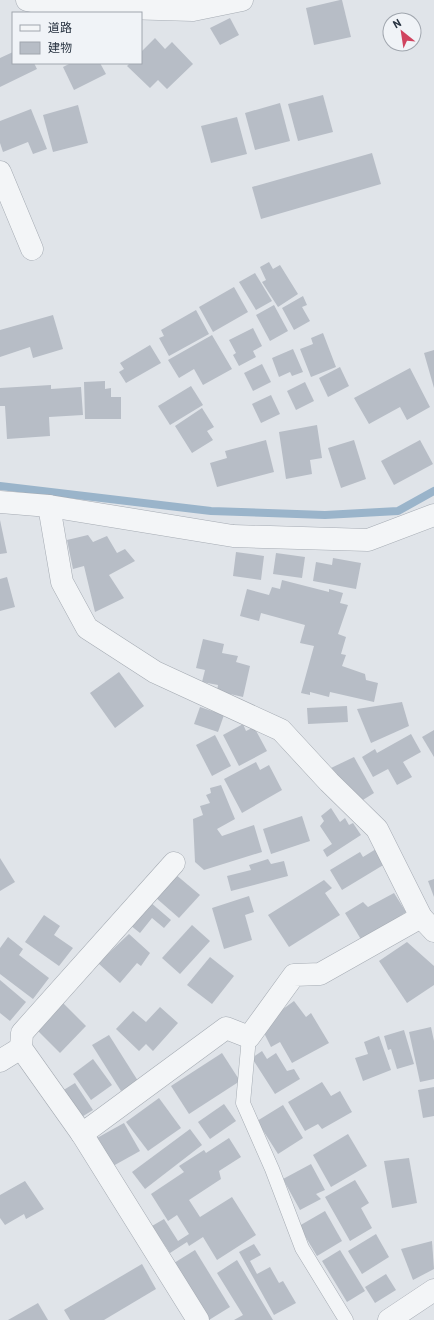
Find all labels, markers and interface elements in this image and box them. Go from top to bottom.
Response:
legend [12,12,142,64]
north arrow [382,12,422,52]
text: N [390,15,403,30]
text: 道路 [48,20,72,34]
text: 建物 [48,40,72,54]

